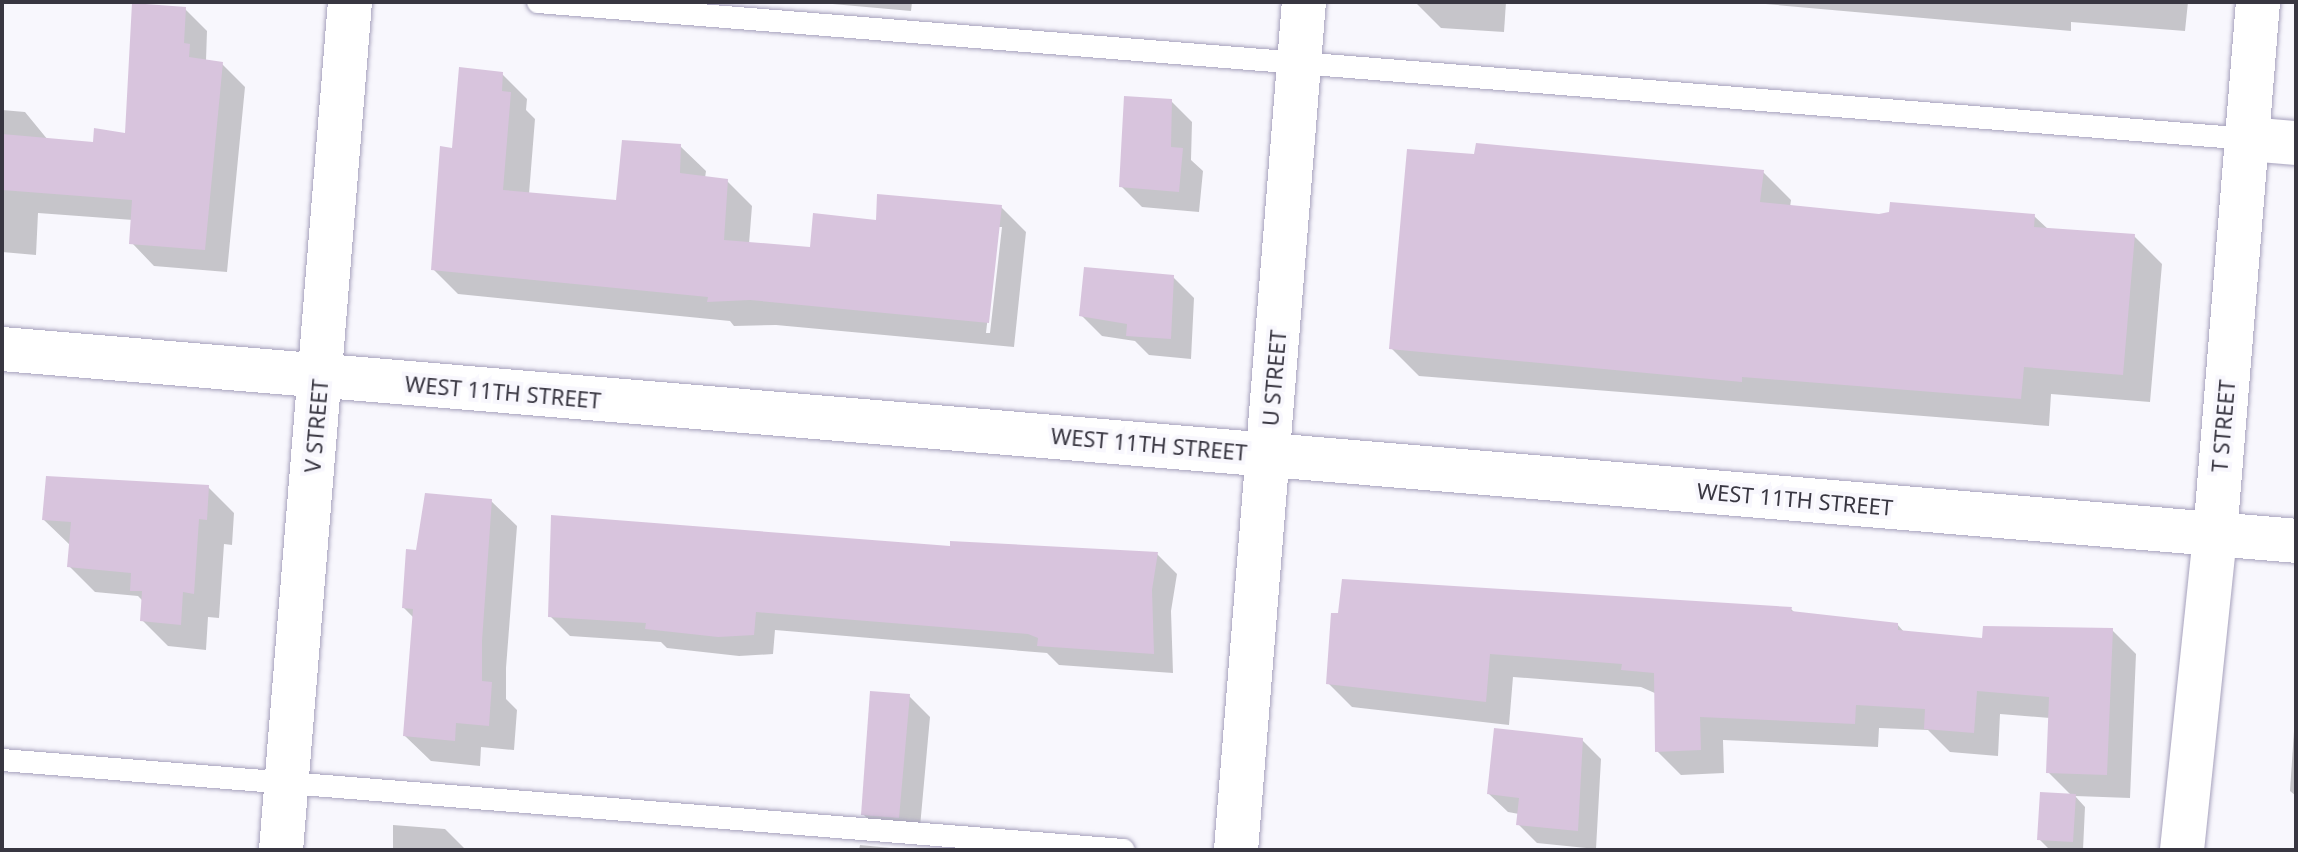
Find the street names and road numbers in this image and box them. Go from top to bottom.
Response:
street label: U STREET [1257,329,1291,427]
street label: WEST 11TH STREET [404,370,602,414]
street label: V STREET [299,378,333,474]
street label: T STREET [2206,379,2240,473]
street label: WEST 11TH STREET [1050,422,1248,466]
street label: WEST 11TH STREET [1696,477,1894,521]

